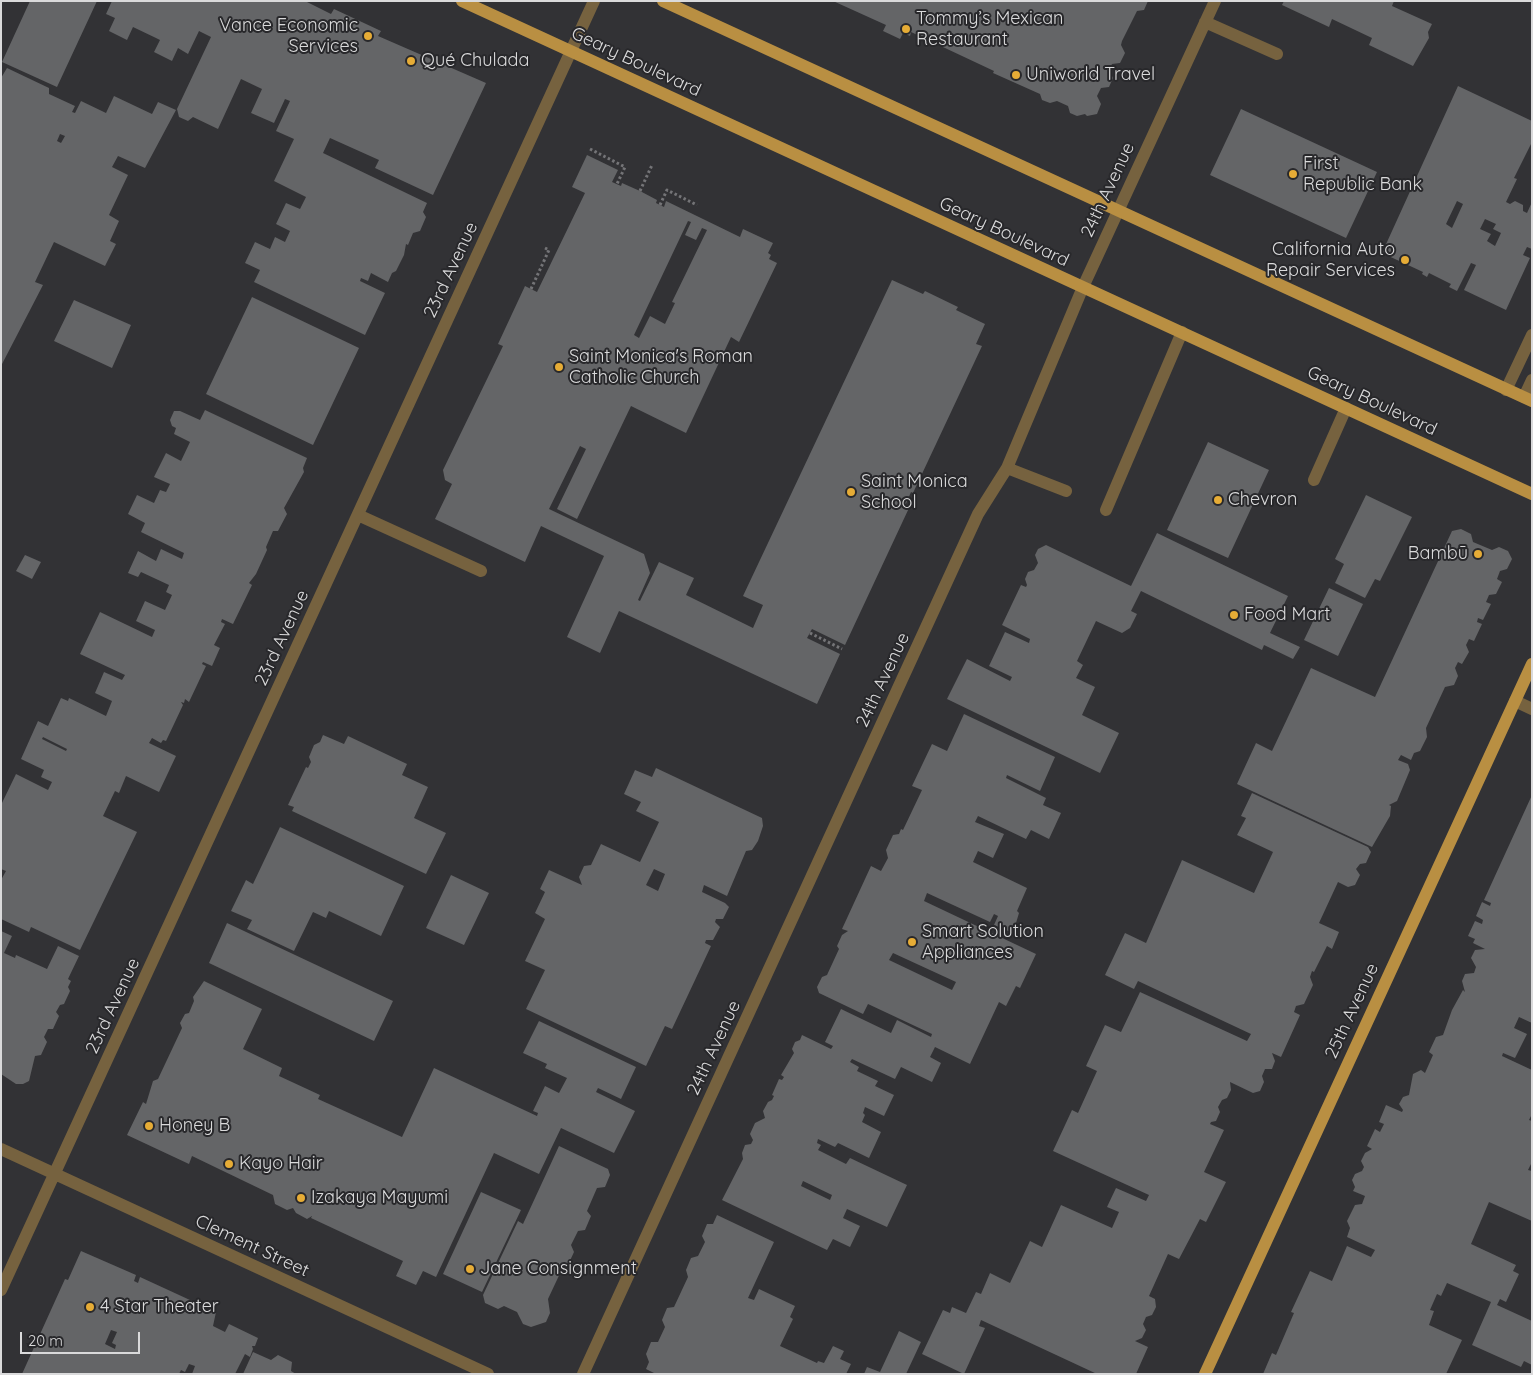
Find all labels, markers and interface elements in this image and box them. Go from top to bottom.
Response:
place label: Tommy’s Mexican Restaurant [916,8,1064,50]
place label: Vance Economic Services [219,15,358,58]
street label: Geary Boulevard [568,23,704,101]
marker: Tommy’s Mexican Restaurant [900,23,912,35]
marker: Vance Economic Services [362,30,374,42]
place label: Qué Chulada [421,50,529,72]
marker: Qué Chulada [405,55,417,67]
place label: Uniworld Travel [1026,64,1155,86]
marker: Uniworld Travel [1010,69,1022,81]
street label: 24th Avenue [1077,139,1139,241]
place label: First Republic Bank [1303,153,1422,195]
marker: First Republic Bank [1287,168,1299,180]
street label: Geary Boulevard [936,193,1072,271]
street label: 23rd Avenue [419,219,483,321]
place label: California Auto Repair Services [1266,239,1395,282]
marker: California Auto Repair Services [1399,254,1411,266]
place label: Saint Monica's Roman Catholic Church [569,346,753,388]
marker: Saint Monica's Roman Catholic Church [553,361,565,373]
street label: Geary Boulevard [1304,362,1440,440]
place label: Saint Monica School [861,471,968,514]
marker: Saint Monica School [845,486,857,498]
place label: Chevron [1228,489,1297,511]
marker: Chevron [1212,494,1224,506]
place label: Bambū [1408,543,1468,565]
marker: Bambū [1472,548,1484,560]
street label: 23rd Avenue [250,587,314,689]
place label: Food Mart [1244,604,1330,626]
marker: Food Mart [1228,609,1240,621]
street label: 24th Avenue [852,629,914,731]
place label: Smart Solution Appliances [922,921,1044,964]
marker: Smart Solution Appliances [906,936,918,948]
street label: 23rd Avenue [81,955,145,1057]
street label: 25th Avenue [1321,960,1383,1062]
street label: 24th Avenue [683,997,745,1099]
place label: Honey B [159,1115,230,1137]
marker: Honey B [143,1120,155,1132]
place label: Kayo Hair [239,1153,323,1175]
marker: Kayo Hair [223,1158,235,1170]
place label: Izakaya Mayumi [311,1187,448,1209]
marker: Izakaya Mayumi [295,1192,307,1204]
street label: Clement Street [192,1210,312,1282]
place label: Jane Consignment [480,1258,637,1280]
marker: Jane Consignment [464,1263,476,1275]
place label: 4 Star Theater [100,1296,219,1318]
marker: 4 Star Theater [84,1301,96,1313]
scale bar [22,1322,142,1354]
text: 20 m [28,1331,63,1350]

